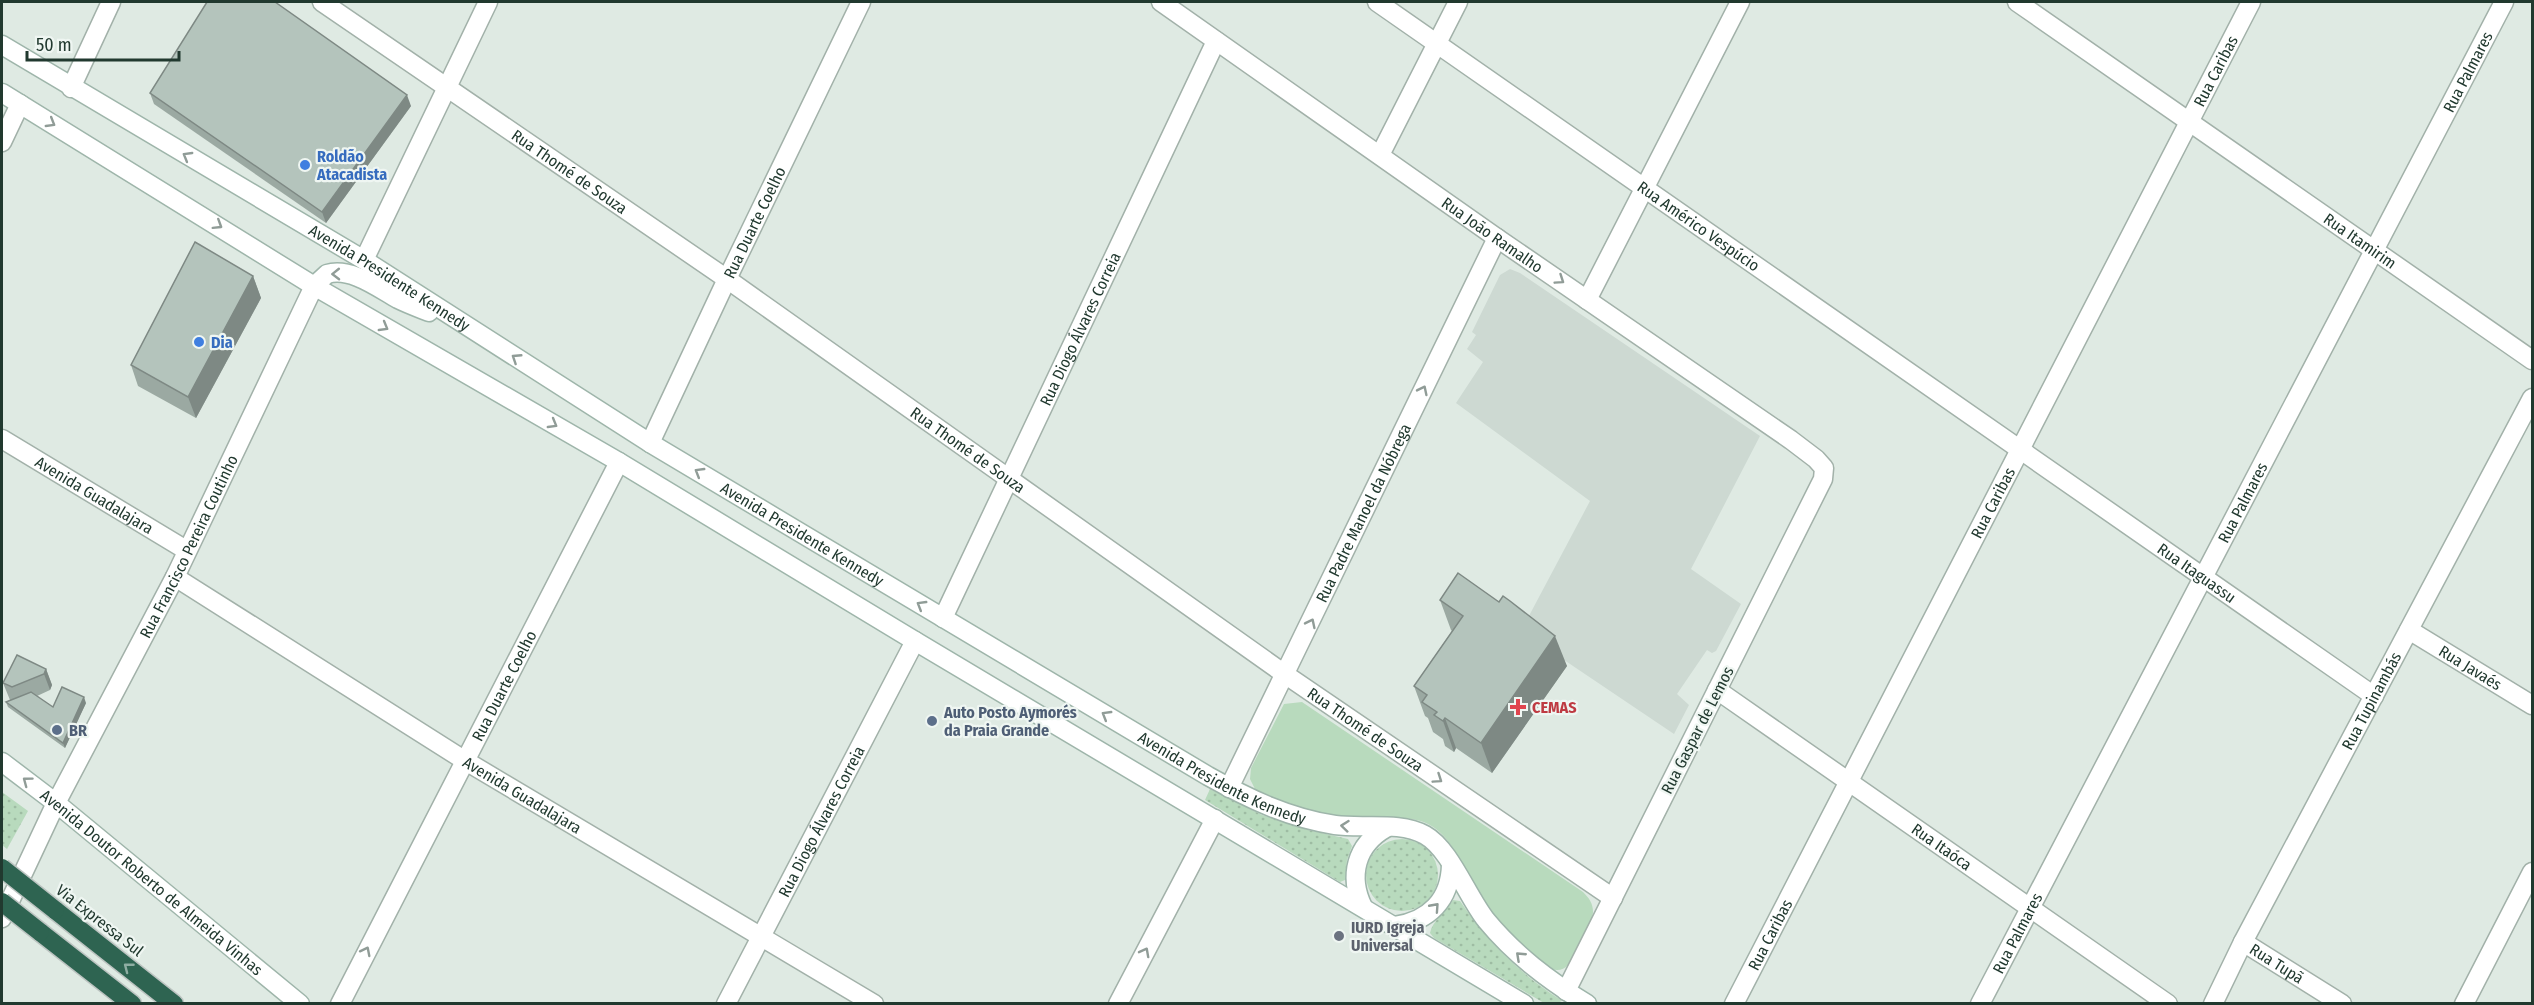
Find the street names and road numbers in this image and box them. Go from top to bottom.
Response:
street label: Rua Palmares [2439,28,2497,116]
street label: Rua Caribas [2190,32,2242,110]
street label: Rua Thomé de Souza [508,126,631,218]
street label: Rua Duarte Coelho [720,164,790,282]
street label: Rua Américo Vespúcio [1634,177,1763,275]
street label: Rua João Ramalho [1438,193,1546,277]
street label: Rua Itamirim [2320,209,2400,273]
street label: Avenida Presidente Kennedy [305,221,474,336]
street label: Rua Diogo Álvares Correia [1036,249,1125,409]
street label: Rua Thomé de Souza [907,403,1029,497]
street label: Rua Padre Manoel da Nóbrega [1312,421,1415,606]
street label: Avenida Guadalajara [32,452,157,538]
street label: Rua Francisco Pereira Coutinho [136,452,242,641]
street label: Rua Palmares [2214,459,2272,546]
street label: Rua Caribas [1967,464,2019,542]
street label: Avenida Presidente Kennedy [717,478,888,591]
street label: Rua Itaguassu [2154,539,2239,607]
street label: Rua Duarte Coelho [468,627,541,744]
street label: Rua Javaés [2435,642,2505,694]
street label: Rua Tupinambás [2338,649,2405,753]
street label: Rua Gaspar de Lemos [1657,663,1738,797]
street label: Rua Thomé de Souza [1304,684,1427,776]
street label: Avenida Presidente Kennedy [1135,728,1309,829]
street label: Rua Diogo Álvares Correia [774,743,869,900]
street label: Avenida Guadalajara [460,753,585,838]
street label: Avenida Doutor Roberto de Almeida Vinhas [37,786,267,979]
street label: Rua Itaóca [1908,820,1975,875]
street label: Via Expressa Sul [52,880,147,960]
street label: Rua Palmares [1989,890,2046,977]
street label: Rua Caribas [1744,896,1796,974]
street label: Rua Tupã [2246,940,2307,988]

